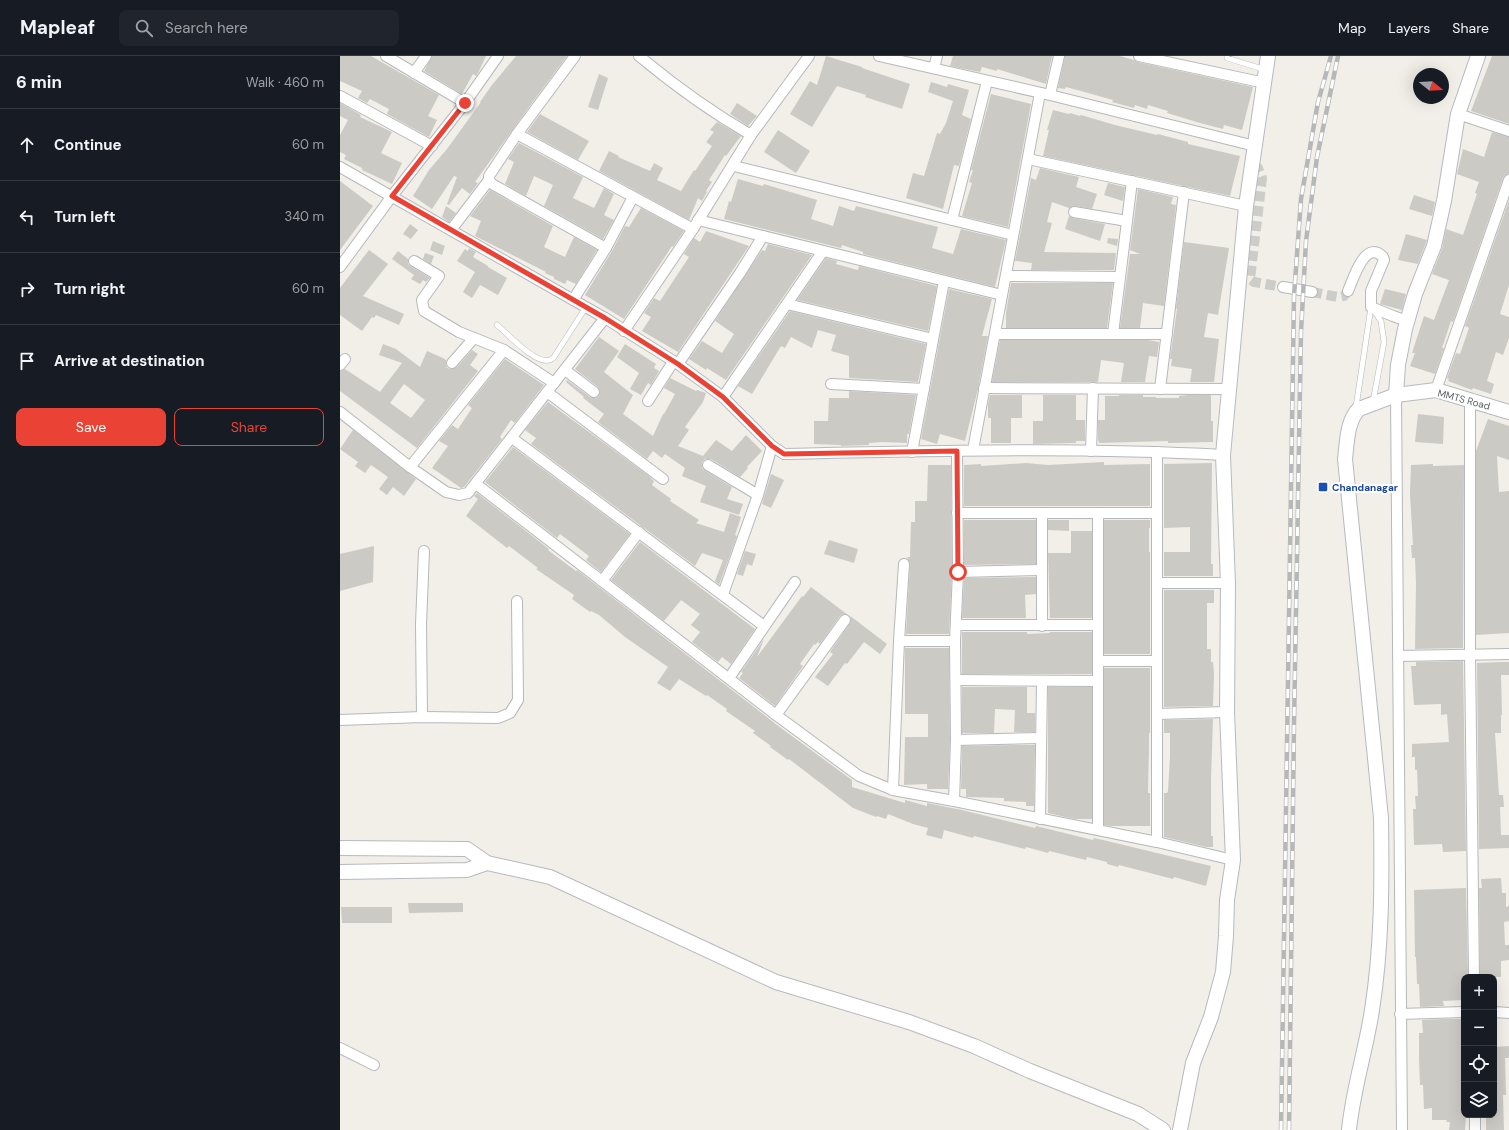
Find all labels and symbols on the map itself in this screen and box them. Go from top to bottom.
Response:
north arrow [1413,68,1449,104]
route end [456,94,474,112]
street label: MMTS Road [1436,386,1492,413]
marker: Chandanagar [1317,481,1329,493]
place label: Chandanagar [1332,481,1398,494]
route start [949,563,967,581]

